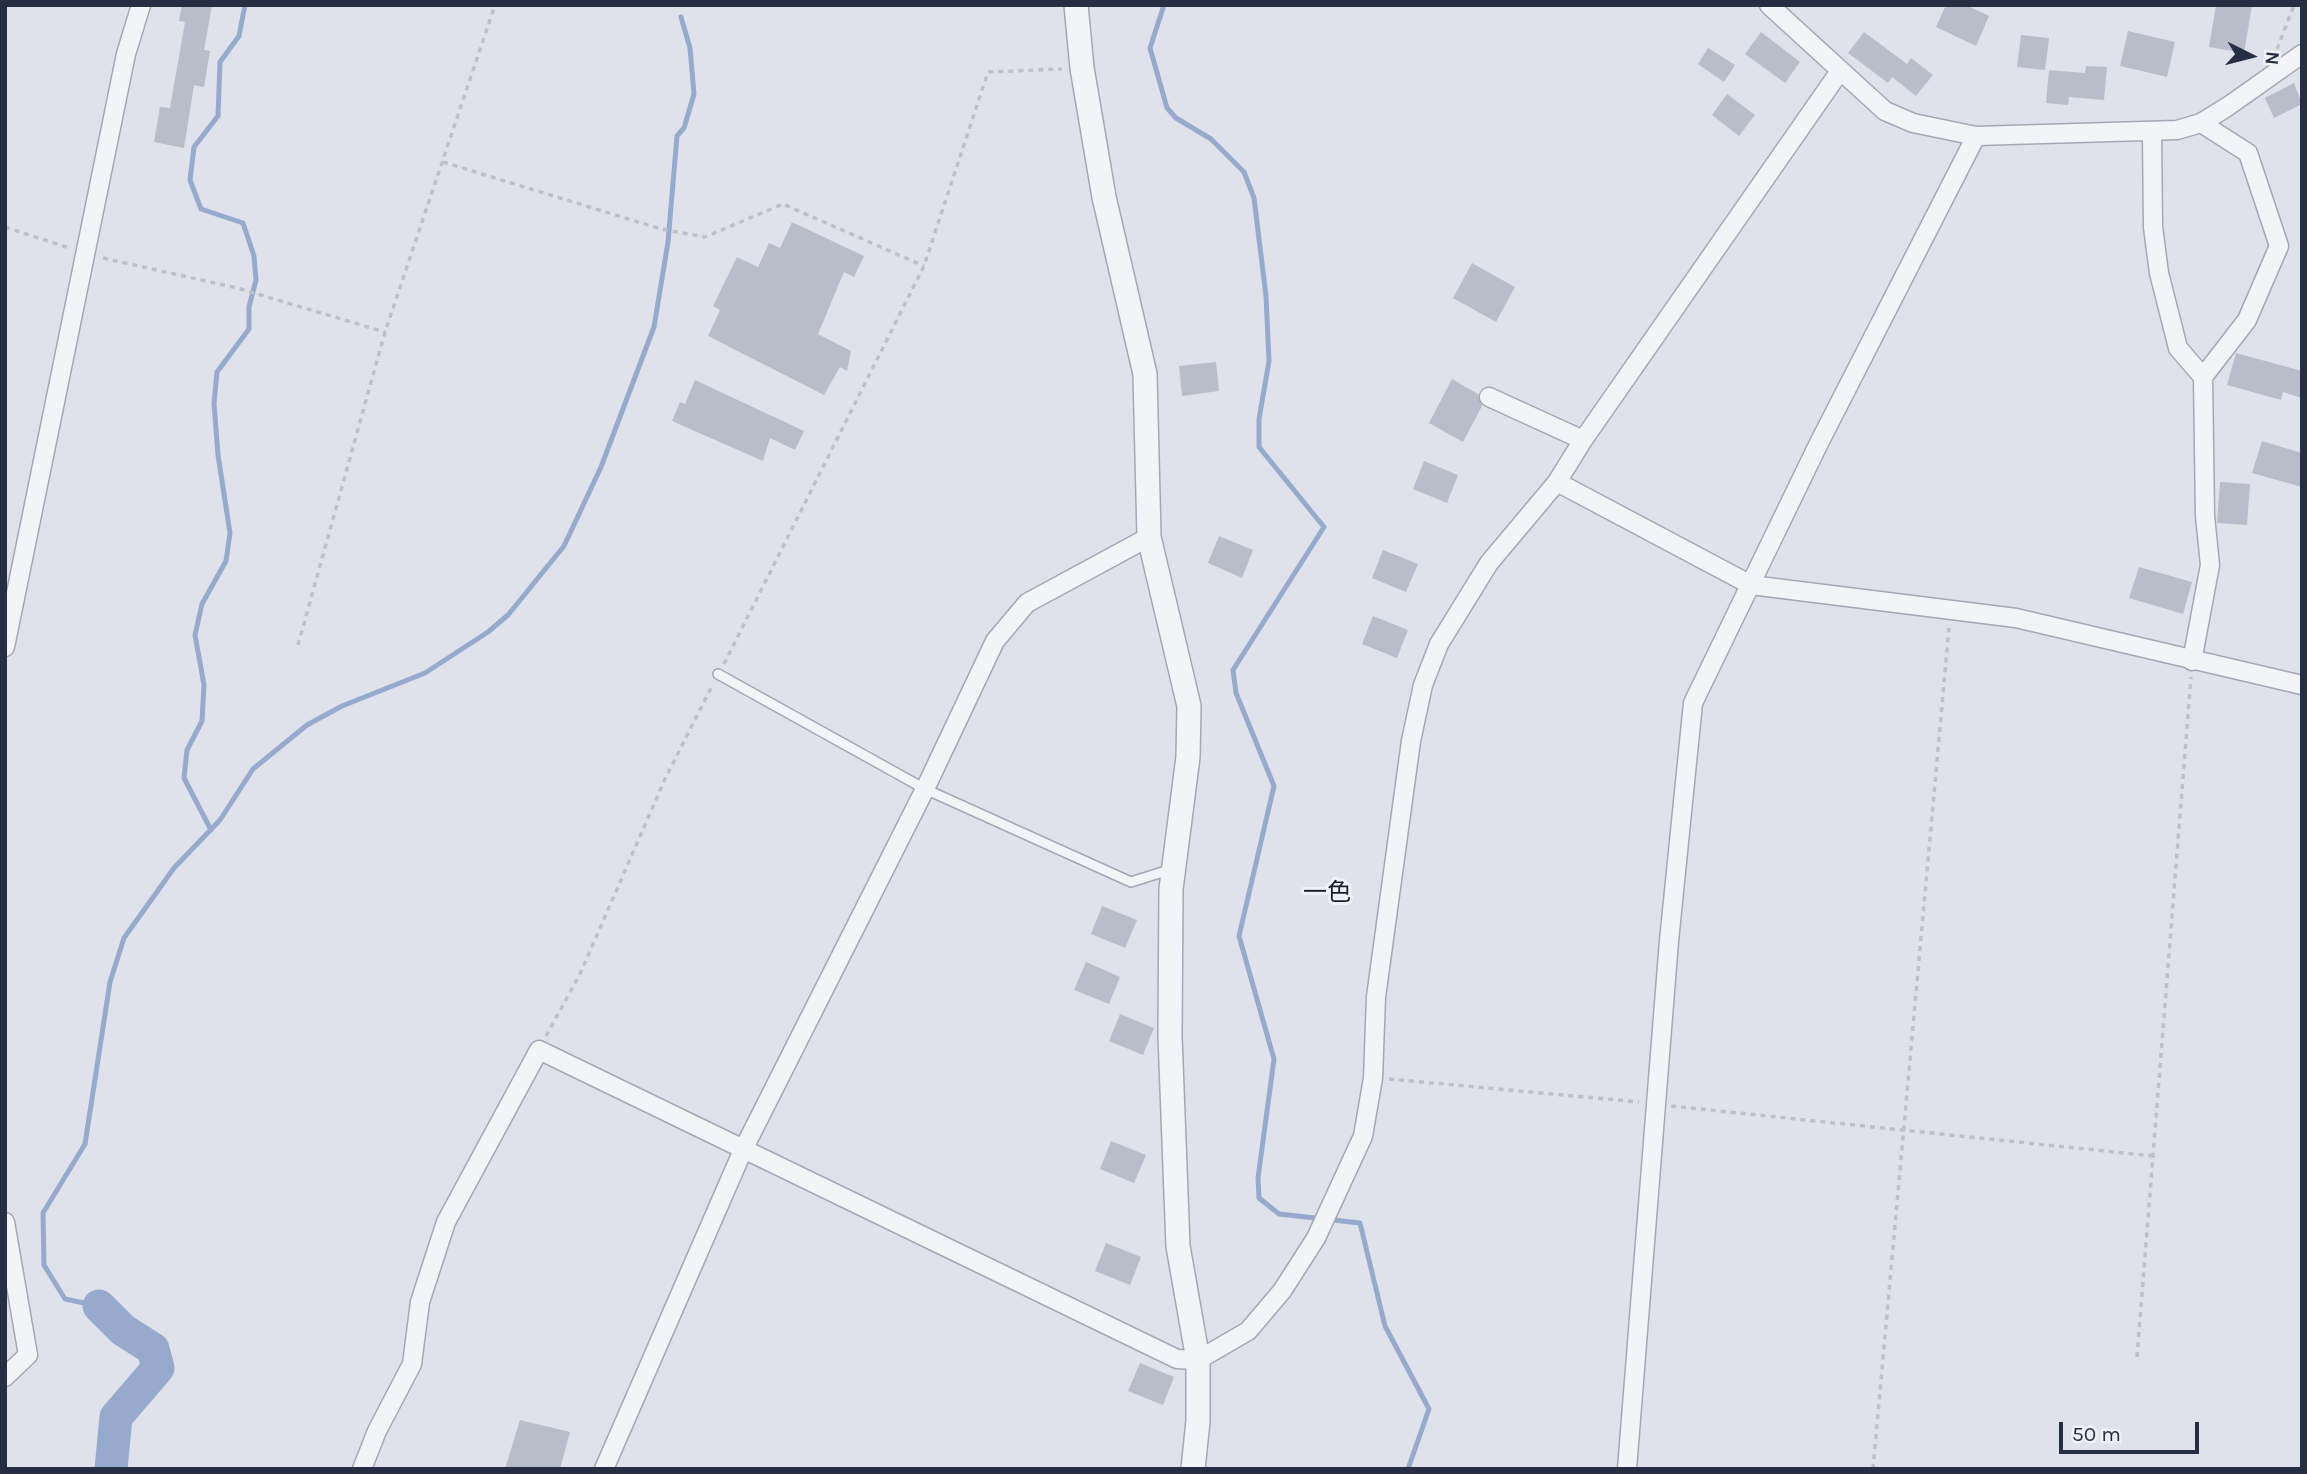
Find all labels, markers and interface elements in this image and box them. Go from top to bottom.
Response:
north arrow [2216,21,2286,91]
text: N [2260,50,2284,66]
district label: 一色 [1303,879,1351,907]
scale bar [2062,1408,2202,1452]
text: 50 m [2072,1422,2121,1446]

